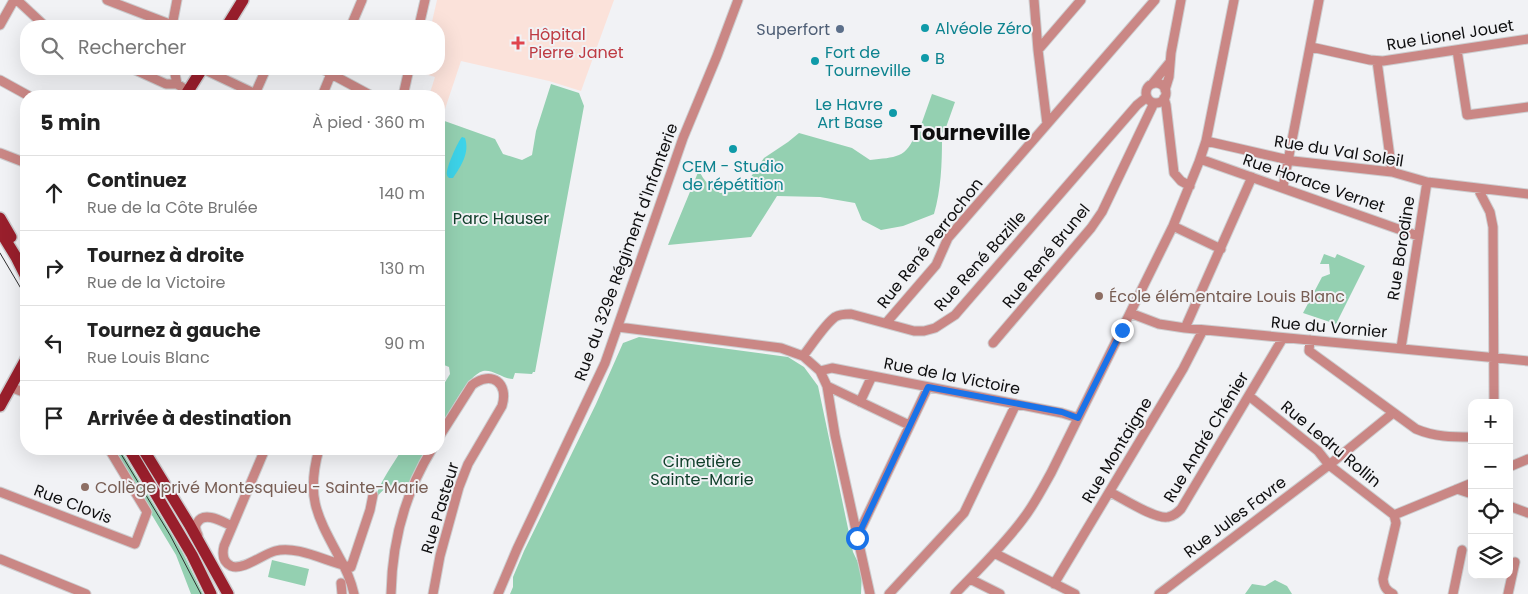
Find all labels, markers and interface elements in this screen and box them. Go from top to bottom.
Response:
street label: Rue Lionel Jouet [1385,14,1515,56]
place label: Alvéole Zéro [935,17,1032,40]
place label: Superfort [756,18,830,41]
search box [20,20,445,75]
marker: Alvéole Zéro [919,22,931,34]
place label: Hôpital Pierre Janet [529,23,624,64]
marker: Superfort [834,23,846,35]
icon: search [38,34,66,62]
text: Rechercher [78,34,186,61]
marker: Hôpital Pierre Janet [511,36,525,50]
place label: Fort de Tourneville [825,41,911,82]
place label: B [935,47,945,70]
marker: B [919,52,931,64]
marker: Fort de Tourneville [809,55,821,67]
place label: Le Havre Art Base [815,93,883,134]
marker: Le Havre Art Base [887,107,899,119]
text: 5 min [40,108,101,137]
text: À pied · 360 m [312,111,425,134]
district label: Tourneville [910,118,1030,147]
street label: Rue du 329e Régiment d'Infanterie [569,120,684,384]
street label: Rue du Val Soleil [1273,129,1405,173]
marker: CEM - Studio de répétition [727,143,739,155]
street label: Rue Horace Vernet [1240,148,1388,218]
place label: CEM - Studio de répétition [682,155,784,196]
text: Continuez [87,167,186,194]
street label: Rue René Perrochon [872,173,988,313]
icon: ahead [40,179,68,207]
text: 140 m [379,182,425,205]
street label: Rue Borodine [1381,194,1421,302]
text: Rue de la Côte Brulée [87,196,258,219]
street label: Rue René Brunel [997,199,1095,313]
street label: Rue René Bazille [929,206,1031,316]
park label: Parc Hauser [453,207,549,230]
text: Tournez à droite [87,242,244,269]
icon: right [40,254,68,282]
text: 130 m [380,257,425,280]
text: Rue de la Victoire [87,271,226,294]
place label: École élémentaire Louis Blanc [1109,285,1345,308]
marker: École élémentaire Louis Blanc [1093,290,1105,302]
street label: Rue du Vornier [1270,310,1388,344]
text: Tournez à gauche [87,317,261,344]
route end [1111,319,1134,342]
icon: left [40,329,68,357]
text: 90 m [384,332,425,355]
text: Rue Louis Blanc [87,346,210,369]
street label: Rue de la Victoire [882,351,1022,401]
street label: Rue André Chénier [1158,367,1254,507]
street label: Rue Montaigne [1076,393,1158,507]
street label: Rue Ledru Rollin [1276,395,1386,493]
map controls [1468,399,1513,579]
button: + [1468,399,1513,444]
icon: arrive [40,404,68,432]
text: Arrivée à destination [87,405,292,432]
button: − [1468,444,1513,489]
park label: Cimetière Sainte-Marie [650,450,754,491]
street label: Rue Pasteur [415,459,465,557]
street label: Rue Jules Favre [1179,471,1291,563]
place label: Collège privé Montesquieu - Sainte-Marie [95,476,429,499]
street label: Rue Clovis [31,479,115,529]
marker: Collège privé Montesquieu - Sainte-Marie [79,481,91,493]
button: locate [1468,489,1513,534]
route start [846,527,869,550]
button: layers [1468,534,1513,579]

